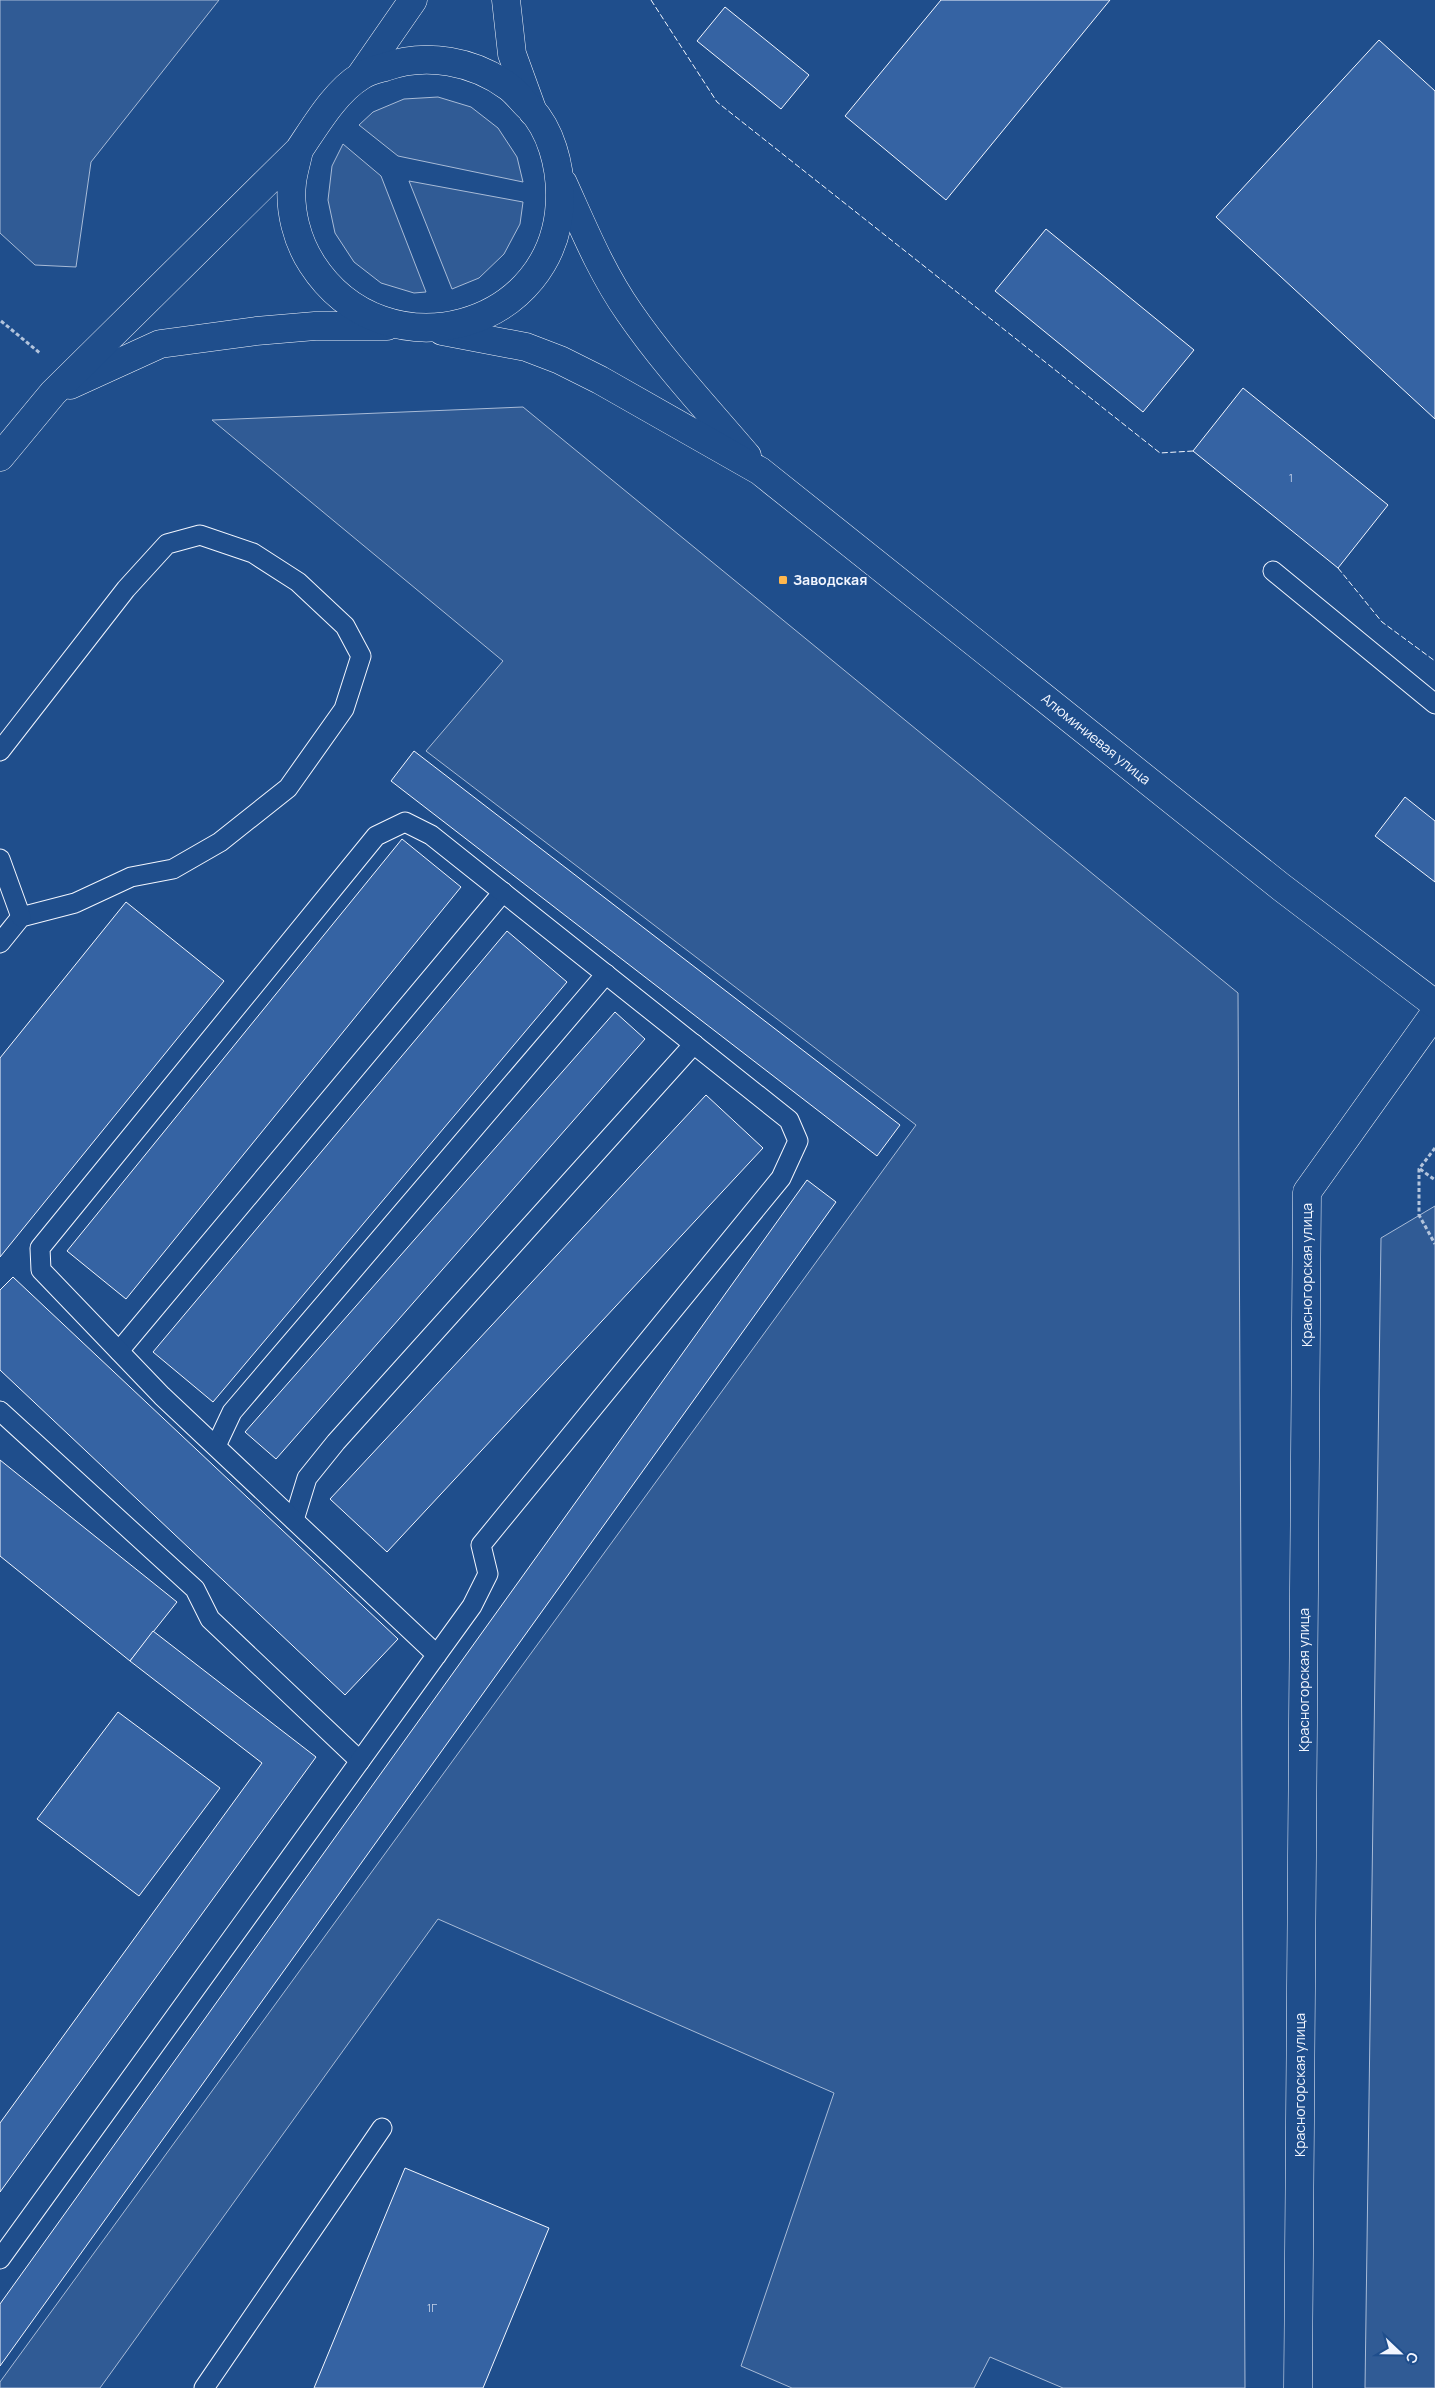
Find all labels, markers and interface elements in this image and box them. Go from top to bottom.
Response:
house number: 1 [1289,470,1293,485]
place label: Заводская [793,570,867,589]
marker: Заводская [777,574,789,586]
street label: Алюминиевая улица [1038,689,1155,789]
street label: Красногорская улица [1297,1203,1316,1347]
street label: Красногорская улица [1294,1608,1313,1752]
street label: Красногорская улица [1290,2013,1309,2157]
house number: 1Г [427,2300,437,2315]
north arrow [1375,2328,1425,2378]
text: С [1402,2350,1423,2366]

